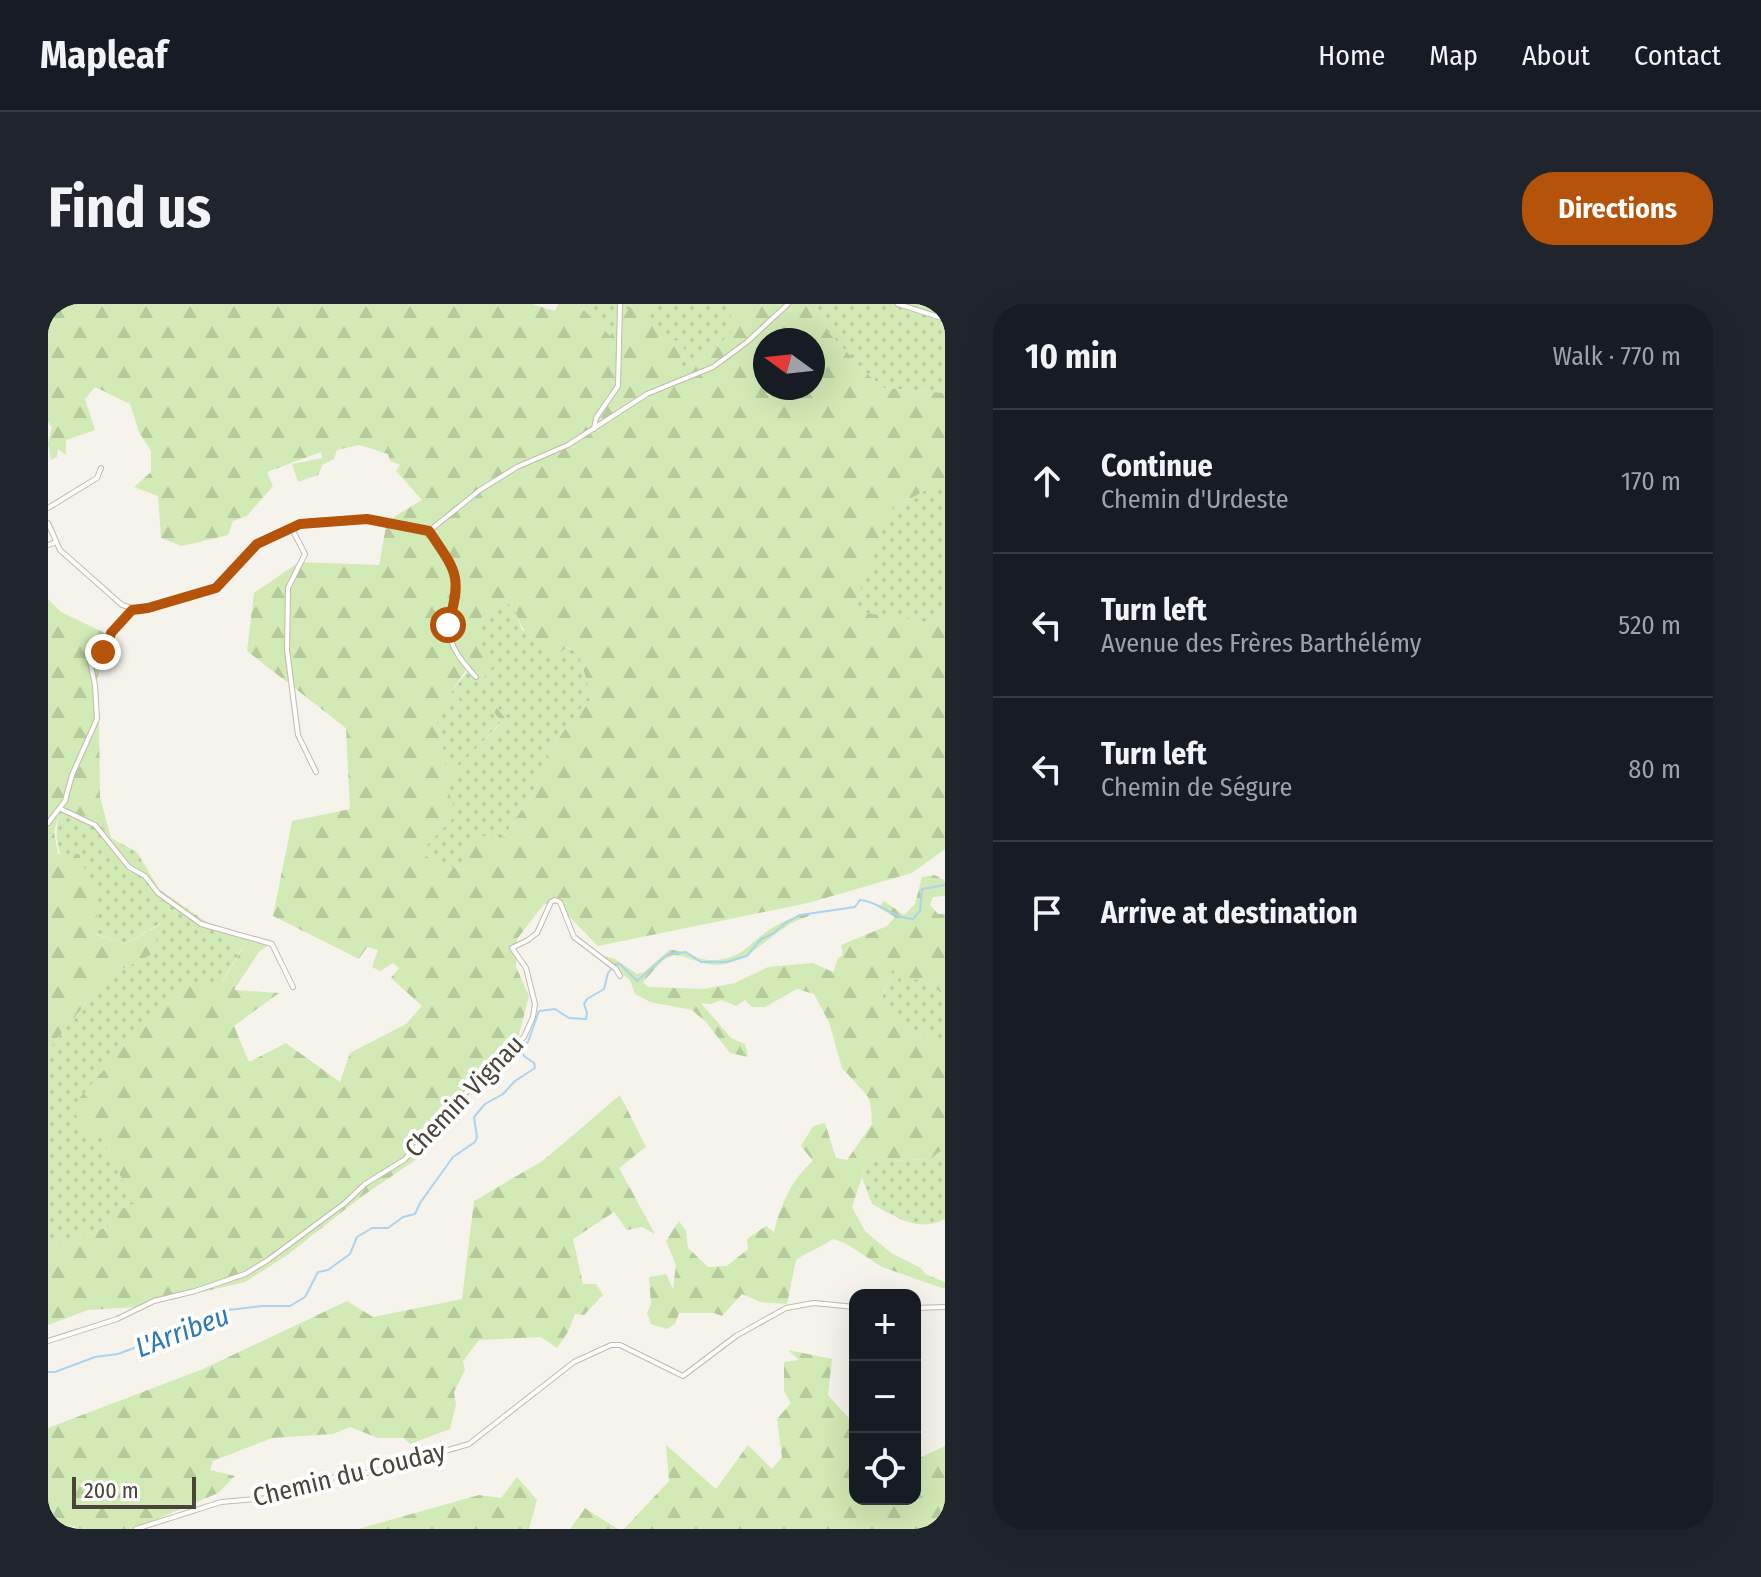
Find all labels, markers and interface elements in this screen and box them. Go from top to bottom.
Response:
text: Mapleaf [40,32,167,78]
text: Home [1318,39,1385,72]
text: Map [1429,39,1478,72]
text: About [1522,39,1590,72]
text: Contact [1634,39,1721,72]
button: Directions [1522,172,1713,245]
text: Find us [48,175,211,242]
north arrow [753,328,825,400]
text: 10 min [1025,336,1118,377]
text: Walk · 770 m [1553,341,1681,372]
text: Continue [1101,448,1213,484]
icon: ahead [1025,459,1069,503]
text: 170 m [1621,466,1681,497]
text: Chemin d'Urdeste [1101,484,1289,515]
text: Turn left [1101,592,1207,628]
icon: left [1025,603,1069,647]
route start [430,607,466,643]
text: 520 m [1618,610,1681,641]
text: Avenue des Frères Barthélémy [1101,628,1421,659]
route end [85,634,121,670]
text: Turn left [1101,736,1207,772]
icon: left [1025,747,1069,791]
text: 80 m [1628,754,1681,785]
text: Chemin de Ségure [1101,772,1292,803]
icon: arrive [1025,891,1069,935]
text: Arrive at destination [1101,895,1358,931]
street label: Chemin Vignau [398,1029,530,1164]
map controls [849,1289,921,1505]
button: + [849,1289,921,1361]
water label: L'Arribeu [131,1299,234,1364]
button: − [849,1361,921,1433]
button: locate [849,1433,921,1505]
street label: Chemin du Couday [250,1435,449,1513]
scale bar [72,1473,196,1509]
text: 200 m [84,1477,139,1504]

